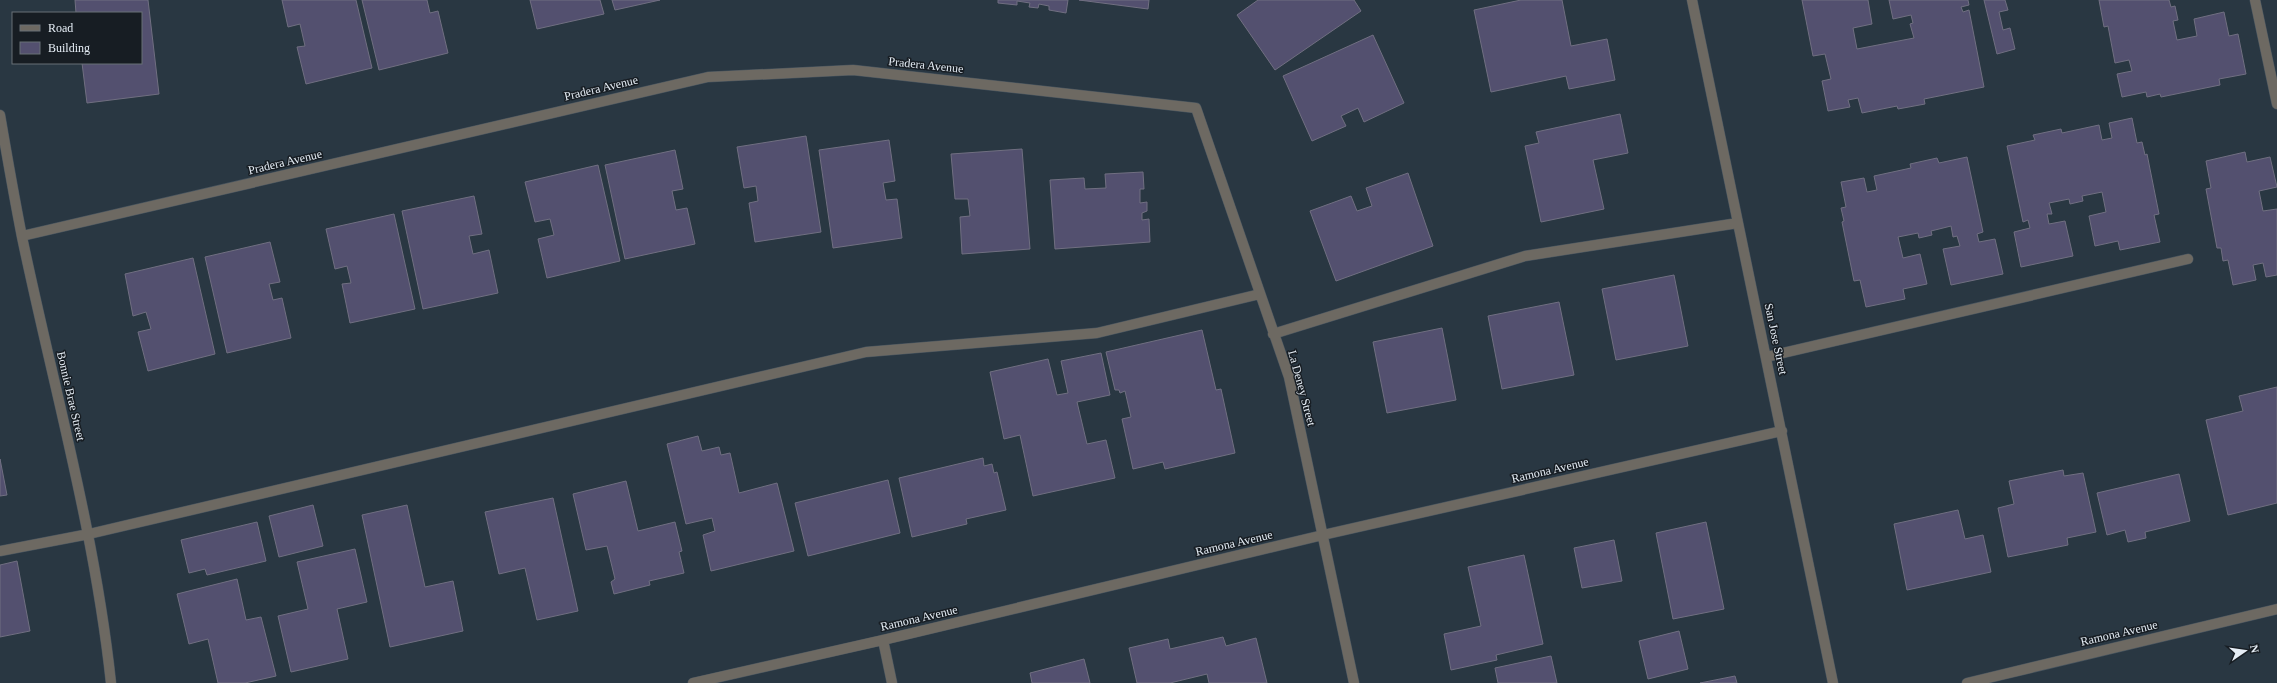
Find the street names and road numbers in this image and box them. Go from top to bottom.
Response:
street label: Pradera Avenue [888,54,964,76]
street label: Pradera Avenue [563,73,639,103]
street label: Pradera Avenue [247,147,323,177]
street label: San Jose Street [1762,302,1791,377]
street label: La Deney Street [1285,349,1319,428]
street label: Bonnie Brae Street [54,350,88,443]
street label: Ramona Avenue [1510,454,1590,486]
street label: Ramona Avenue [1194,527,1274,559]
street label: Ramona Avenue [879,602,959,634]
street label: Ramona Avenue [2079,617,2159,649]

